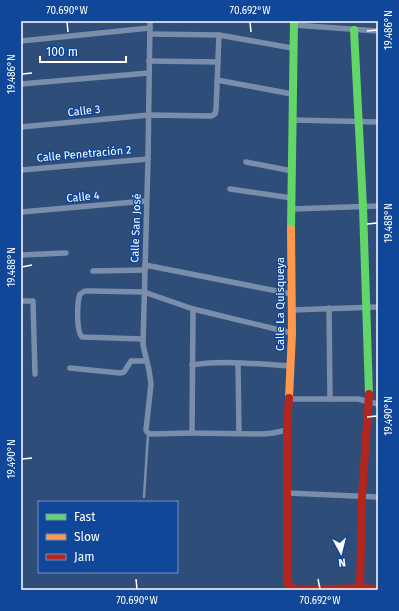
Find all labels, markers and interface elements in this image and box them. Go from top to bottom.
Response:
text: 70.690°W [46,5,89,17]
text: 70.692°W [230,5,271,17]
text: 19.486°N [383,10,395,50]
scale bar [40,38,126,64]
text: 100 m [46,45,78,59]
text: 19.486°N [6,54,18,94]
street label: Calle 3 [67,103,101,119]
street label: Calle Penetración 2 [36,143,132,165]
street label: Calle 4 [66,189,100,205]
street label: Calle San José [128,193,144,263]
text: 19.488°N [383,203,395,243]
text: 19.488°N [6,247,18,287]
street label: Calle La Quisqueya [274,257,287,351]
text: 19.490°N [383,396,395,436]
text: 19.490°N [6,439,18,479]
legend [38,501,178,573]
text: Fast [74,510,96,524]
text: Slow [74,530,100,544]
north arrow [321,533,361,573]
text: Jam [74,550,94,564]
text: N [338,556,347,569]
text: 70.690°W [116,595,159,607]
text: 70.692°W [300,595,341,607]

